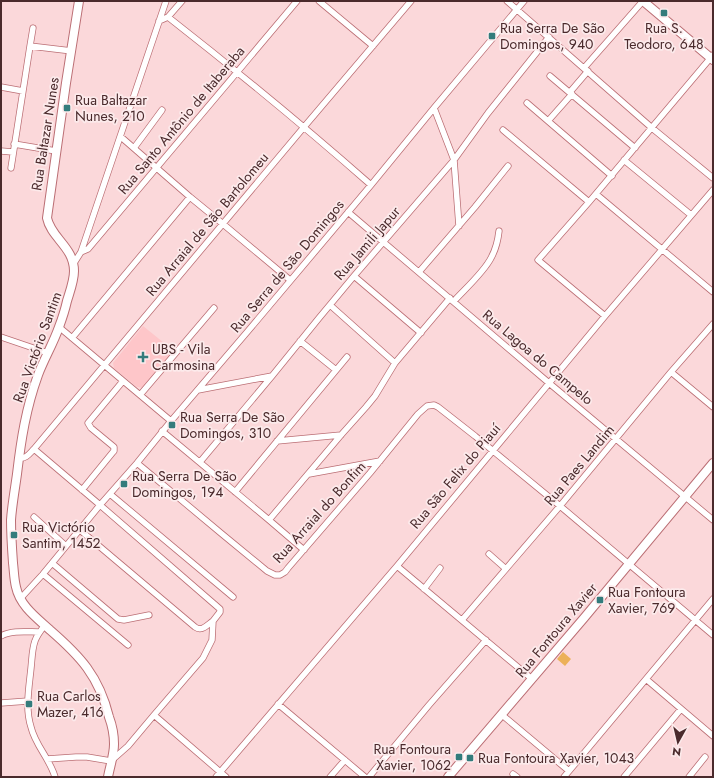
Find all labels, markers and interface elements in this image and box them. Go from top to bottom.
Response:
marker: Rua S. Teodoro, 648 [659,8,669,18]
place label: Rua Serra De São Domingos, 940 [500,18,605,54]
place label: Rua S. Teodoro, 648 [624,18,704,54]
marker: Rua Serra De São Domingos, 940 [487,31,497,41]
street label: Rua Santo Antônio de Itaberaba [113,42,249,198]
street label: Rua Baltazar Nunes [26,76,64,192]
place label: Rua Baltazar Nunes, 210 [75,90,147,126]
marker: Rua Baltazar Nunes, 210 [62,103,72,113]
street label: Rua Arraial de São Bartolomeu [141,148,273,300]
street label: Rua Serra de São Domingos [225,195,349,337]
street label: Rua Jamili Japur [329,202,405,284]
street label: Rua Victório Santim [8,289,66,405]
street label: Rua Lagoa do Campelo [478,305,598,410]
place label: UBS - Vila Carmosina [152,339,215,375]
marker: UBS - Vila Carmosina [137,351,149,363]
place label: Rua Serra De São Domingos, 310 [180,407,285,443]
street label: Rua São Felix do Piauí [405,418,506,533]
marker: Rua Serra De São Domingos, 310 [167,420,177,430]
street label: Rua Paes Landim [539,420,619,510]
street label: Rua Arraial do Bonfim [268,457,370,567]
place label: Rua Serra De São Domingos, 194 [132,466,237,502]
marker: Rua Serra De São Domingos, 194 [119,479,129,489]
place label: Rua Victório Santim, 1452 [22,517,101,553]
marker: Rua Victório Santim, 1452 [9,530,19,540]
street label: Rua Fontoura Xavier [510,578,602,682]
place label: Rua Fontoura Xavier, 769 [608,582,686,618]
marker: Rua Fontoura Xavier, 769 [595,595,605,605]
place label: Rua Carlos Mazer, 416 [37,686,104,722]
marker: Rua Carlos Mazer, 416 [24,699,34,709]
north arrow [658,722,698,762]
place label: Rua Fontoura Xavier, 1062 [373,739,451,775]
text: N [671,743,682,760]
place label: Rua Fontoura Xavier, 1043 [478,748,635,768]
marker: Rua Fontoura Xavier, 1062 [454,752,464,762]
marker: Rua Fontoura Xavier, 1043 [465,753,475,763]

